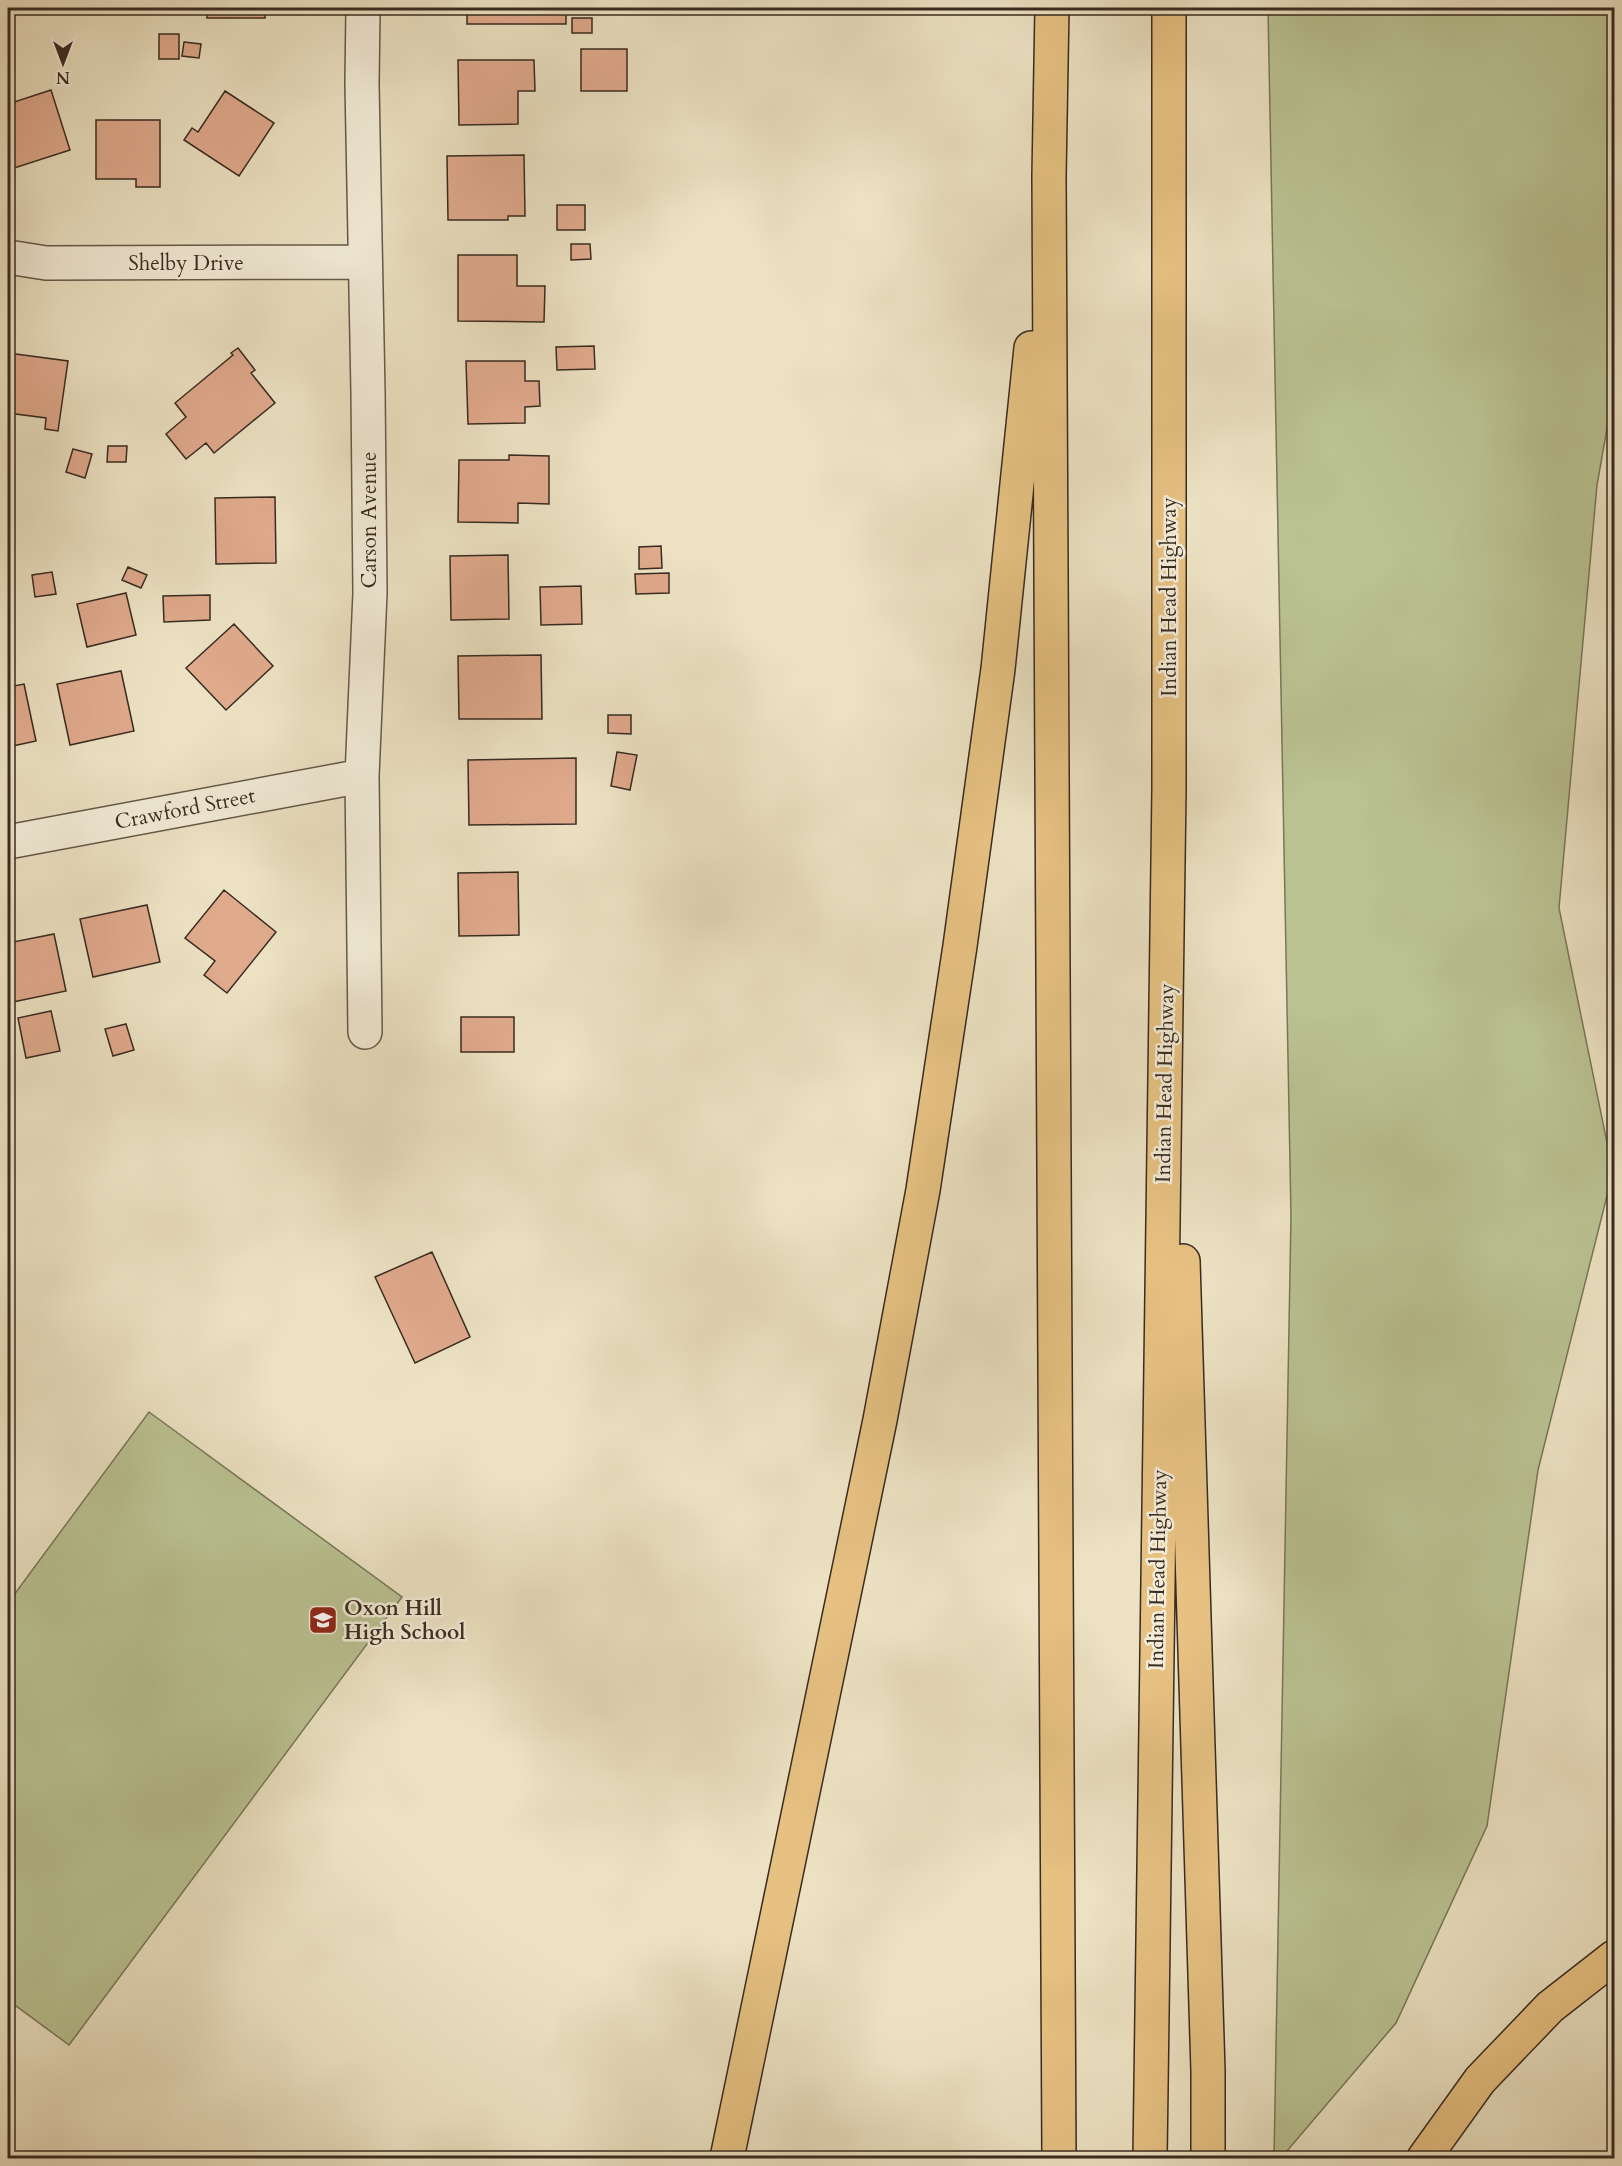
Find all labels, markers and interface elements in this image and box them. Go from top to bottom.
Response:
north arrow [33,33,93,93]
text: N [56,66,70,88]
street label: Shelby Drive [128,249,244,278]
street label: Carson Avenue [355,452,384,588]
street label: Indian Head Highway [1155,497,1184,697]
street label: Crawford Street [112,781,258,837]
street label: Indian Head Highway [1149,983,1181,1183]
street label: Indian Head Highway [1142,1469,1174,1669]
place label: Oxon Hill High School [344,1594,465,1647]
school or university icon: Oxon Hill High School [307,1604,339,1636]

